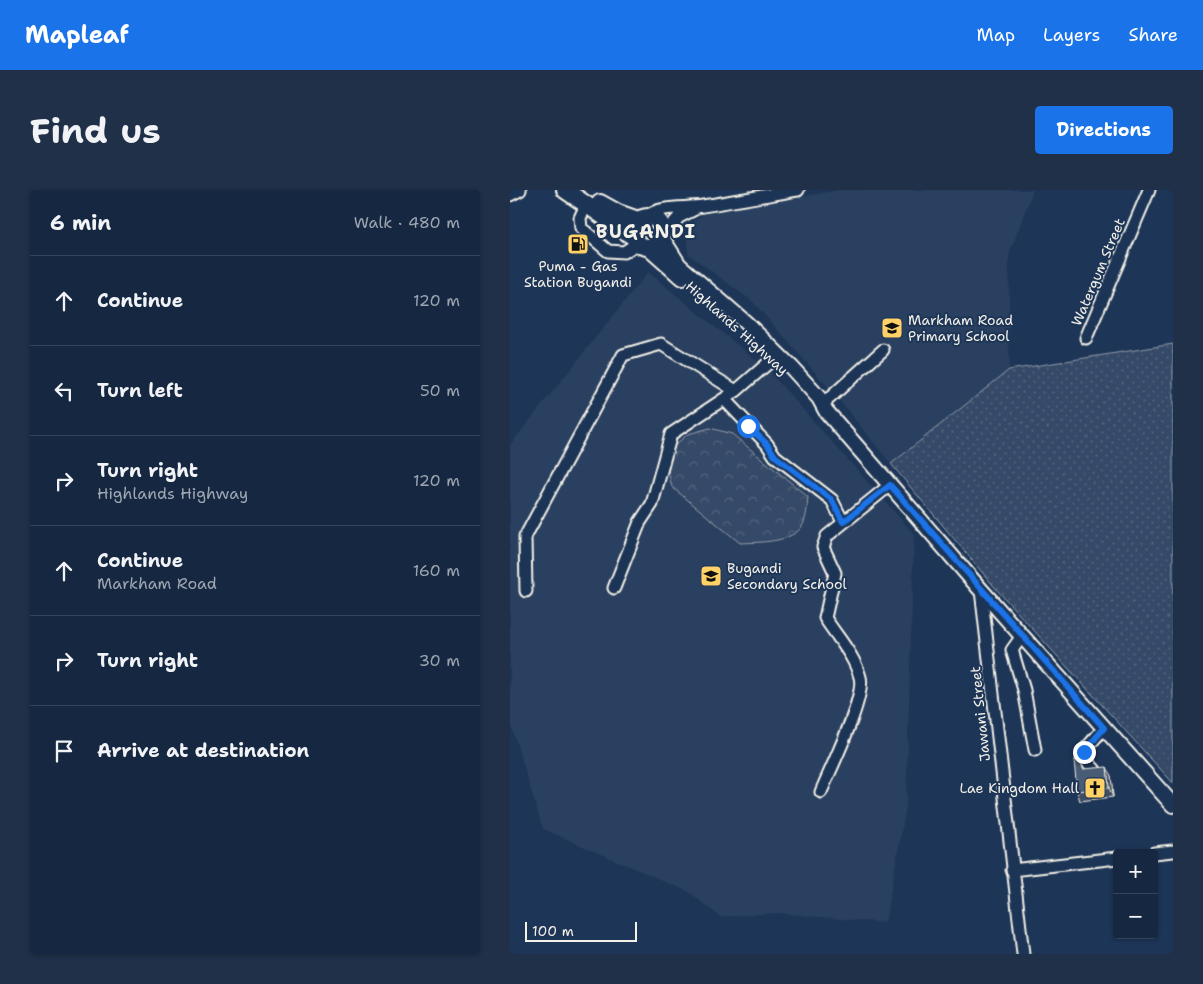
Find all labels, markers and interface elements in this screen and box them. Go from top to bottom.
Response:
text: Mapleaf [25,19,129,51]
text: Map [977,23,1015,47]
text: Layers [1043,23,1100,47]
text: Share [1128,23,1178,47]
button: Directions [1035,106,1173,154]
text: Find us [30,107,161,154]
text: 6 min [50,209,111,237]
text: Walk · 480 m [354,212,460,233]
street label: Watergum Street [1067,215,1129,329]
district label: BUGANDI [596,219,696,244]
fuel station icon: Puma - Gas Station Bugandi [566,232,590,256]
place label: Puma - Gas Station Bugandi [524,257,632,291]
street label: Highlands Highway [682,277,792,379]
icon: ahead [50,287,78,315]
text: Continue [97,288,183,313]
text: 120 m [413,290,460,311]
place label: Markham Road Primary School [908,311,1013,345]
school or university icon: Markham Road Primary School [880,316,904,340]
icon: left [50,377,78,405]
text: Turn left [97,378,183,403]
text: 50 m [420,380,460,401]
route start [737,415,760,438]
text: Turn right [97,458,198,483]
icon: right [50,467,78,495]
text: 120 m [413,470,460,491]
text: Highlands Highway [97,483,248,504]
text: Continue [97,548,183,573]
icon: ahead [50,557,78,585]
place label: Bugandi Secondary School [727,559,847,593]
text: 160 m [413,560,460,581]
school or university icon: Bugandi Secondary School [699,564,723,588]
text: Markham Road [97,573,217,594]
icon: right [50,647,78,675]
text: Turn right [97,648,198,673]
text: 30 m [419,650,460,671]
street label: Jawani Street [966,666,994,762]
icon: arrive [50,737,78,765]
text: Arrive at destination [97,738,309,763]
route end [1073,741,1096,764]
church icon: Lae Kingdom Hall [1083,776,1107,800]
place label: Lae Kingdom Hall [959,779,1080,797]
map controls [1113,849,1158,939]
button: + [1113,849,1158,894]
button: − [1113,894,1158,939]
scale bar [525,919,638,942]
text: 100 m [532,922,574,940]

